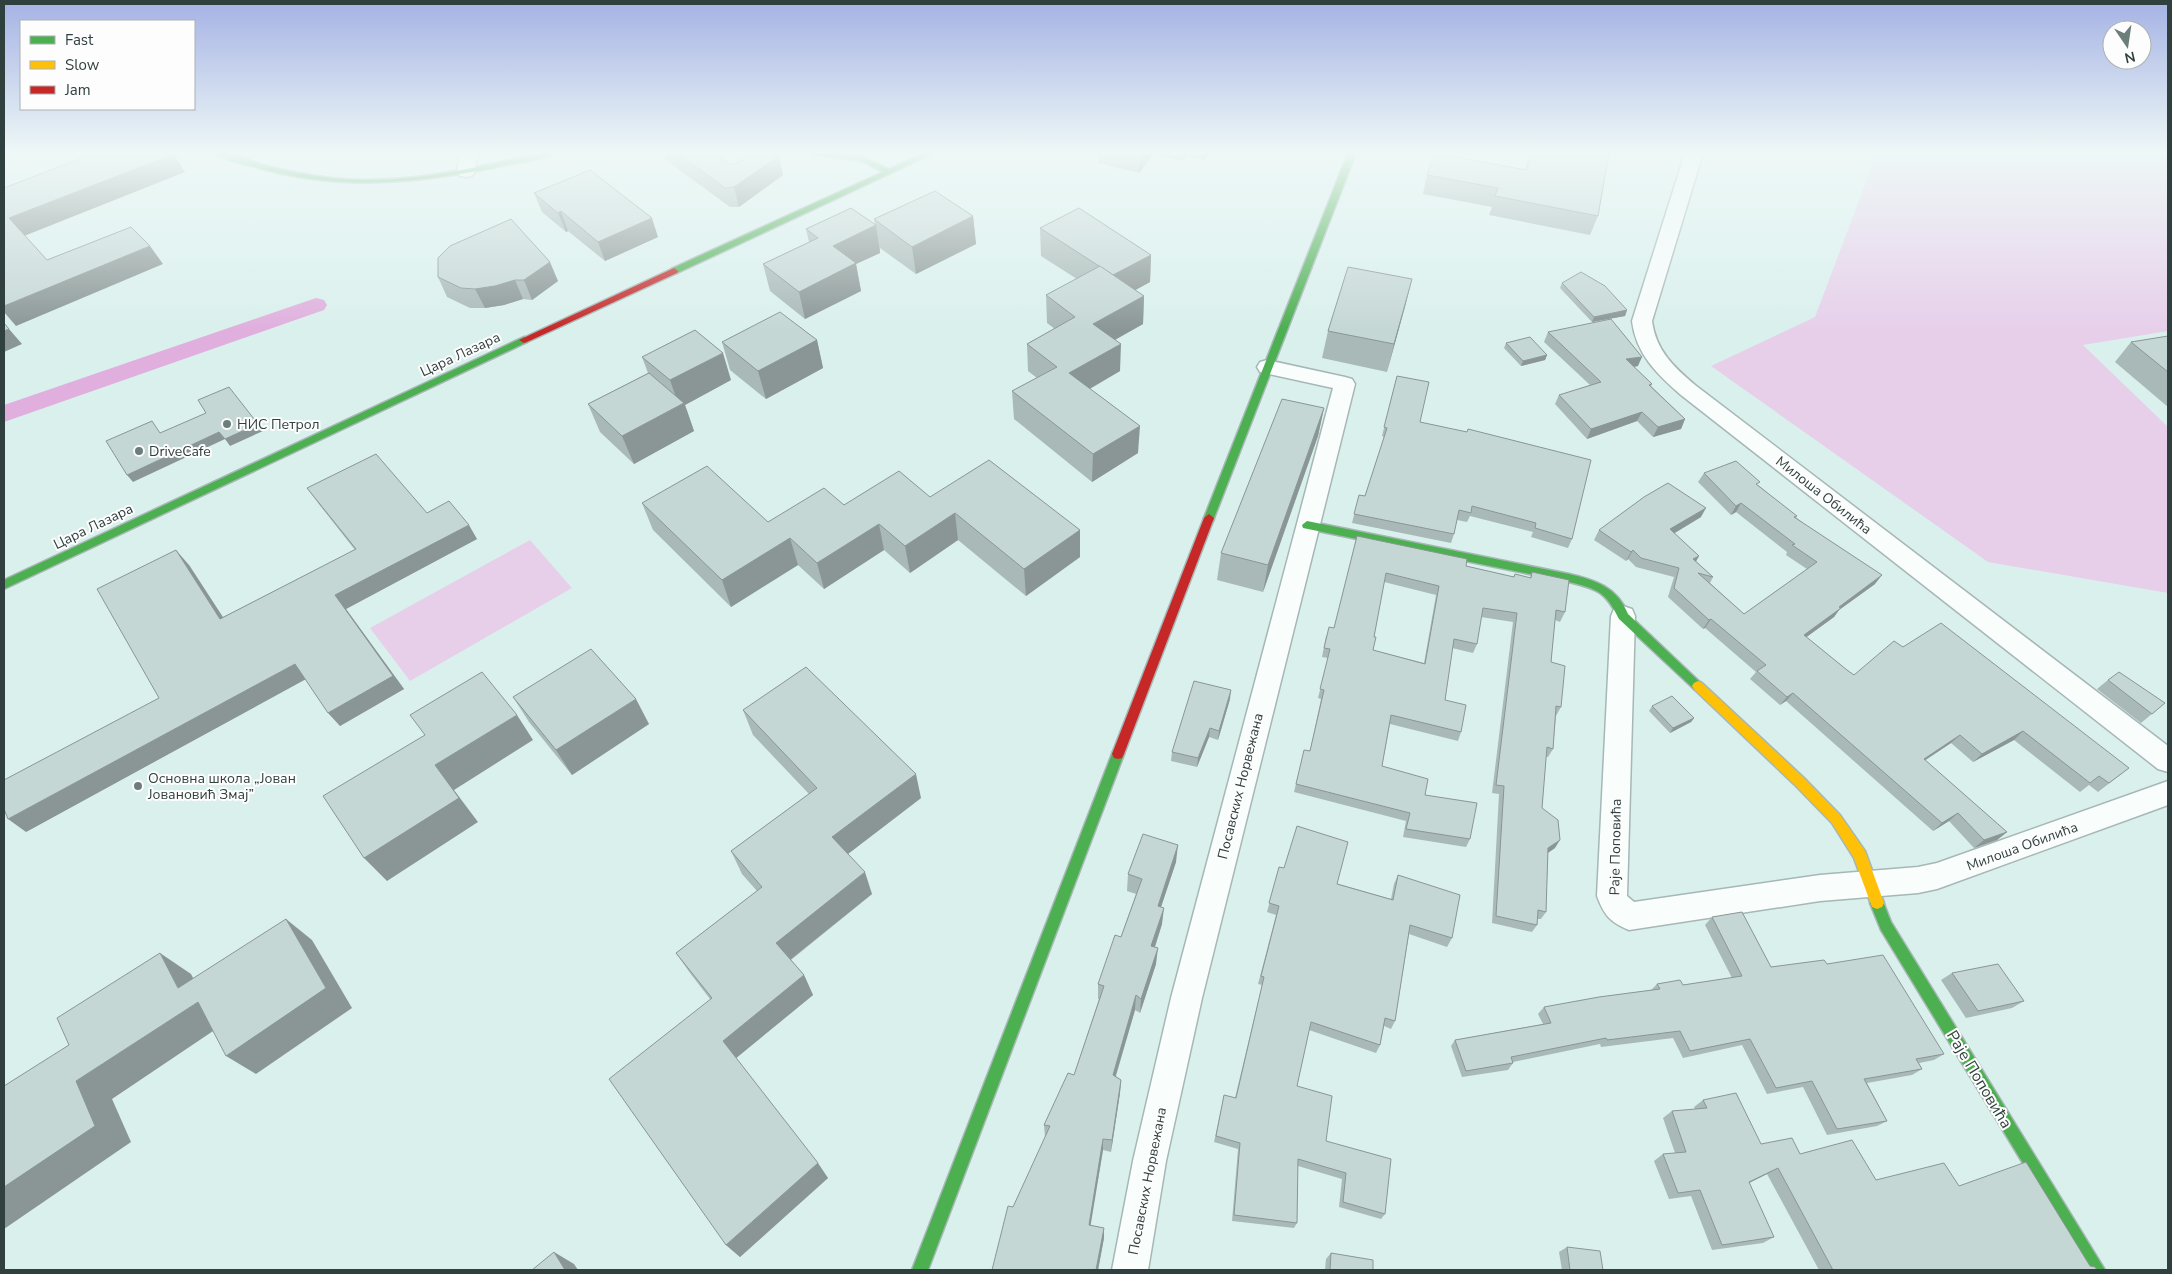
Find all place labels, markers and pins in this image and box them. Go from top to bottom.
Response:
place label: НИС Петрол [237,415,320,434]
marker: НИС Петрол [221,418,233,430]
place label: DriveCafe [149,442,211,461]
marker: DriveCafe [133,445,145,457]
place label: Основна школа „Јован Јовановић Змај” [147,769,296,804]
marker: Основна школа „Јован Јовановић Змај” [132,780,144,792]

